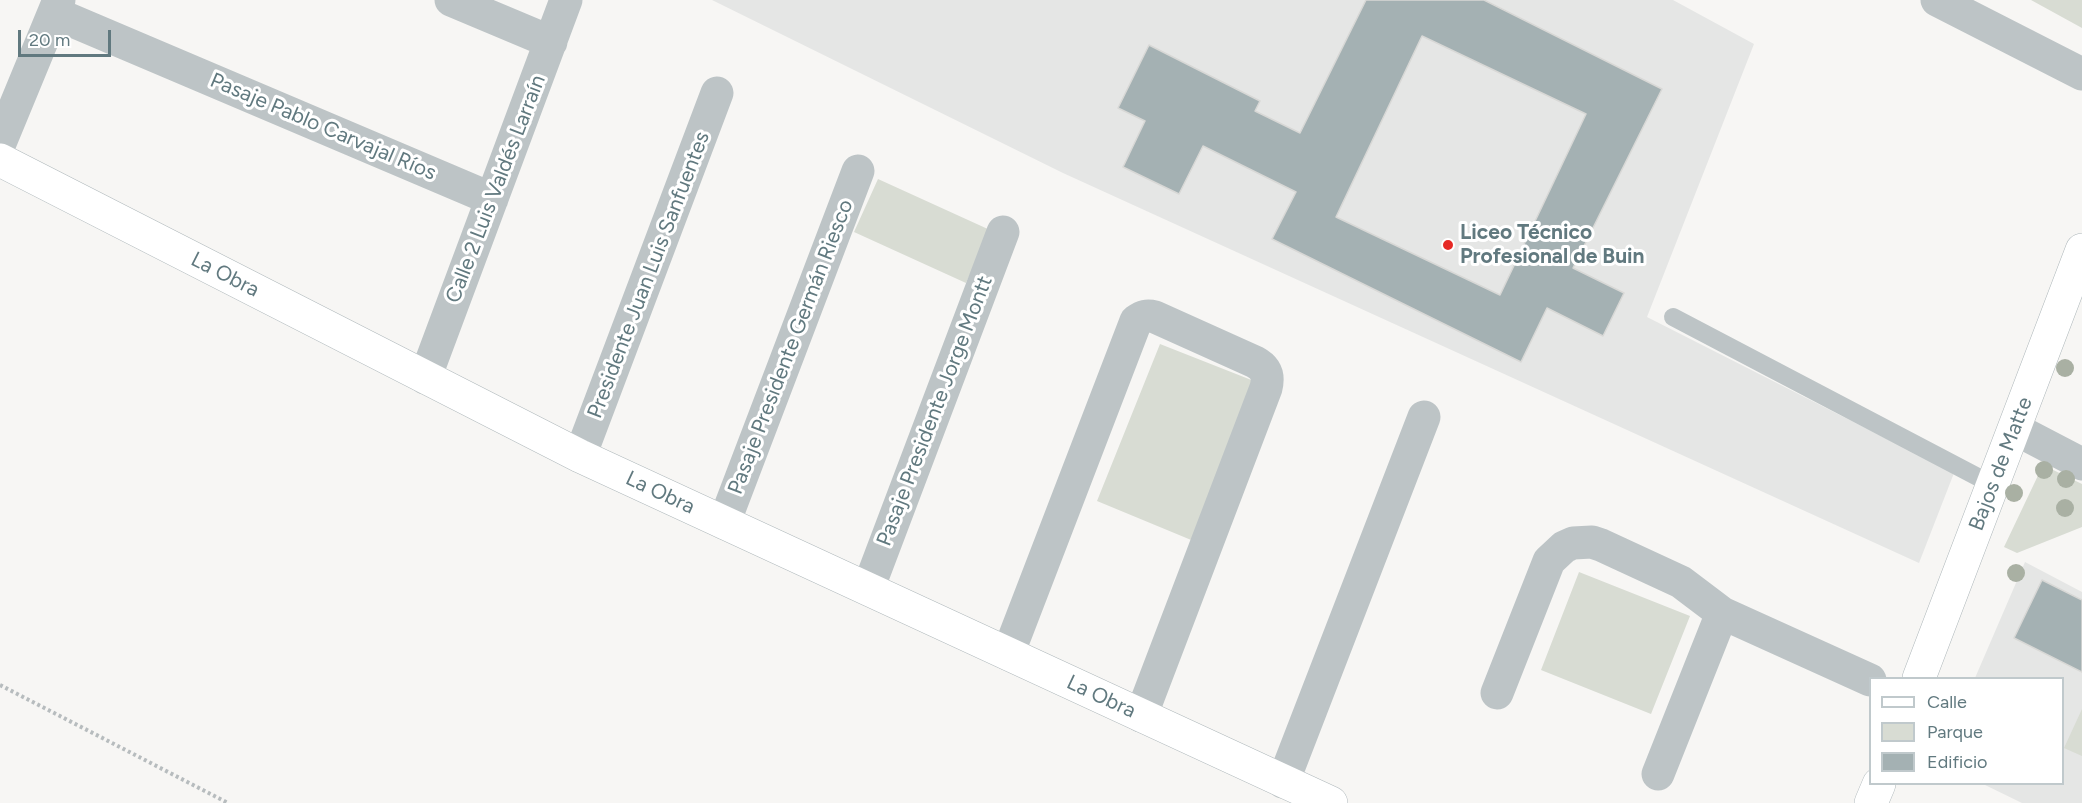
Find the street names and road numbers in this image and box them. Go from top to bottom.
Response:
street label: Pasaje Pablo Carvajal Ríos [206,68,440,186]
street label: Calle 2 Luis Valdés Larraín [441,71,551,307]
street label: Presidente Juan Luis Sanfuentes [583,128,715,422]
street label: Pasaje Presidente Germán Riesco [723,196,859,498]
street label: La Obra [187,247,263,303]
street label: Pasaje Presidente Jorge Montt [872,272,998,550]
street label: Bajos de Matte [1964,394,2038,534]
street label: La Obra [621,466,699,520]
street label: La Obra [1062,670,1140,724]

